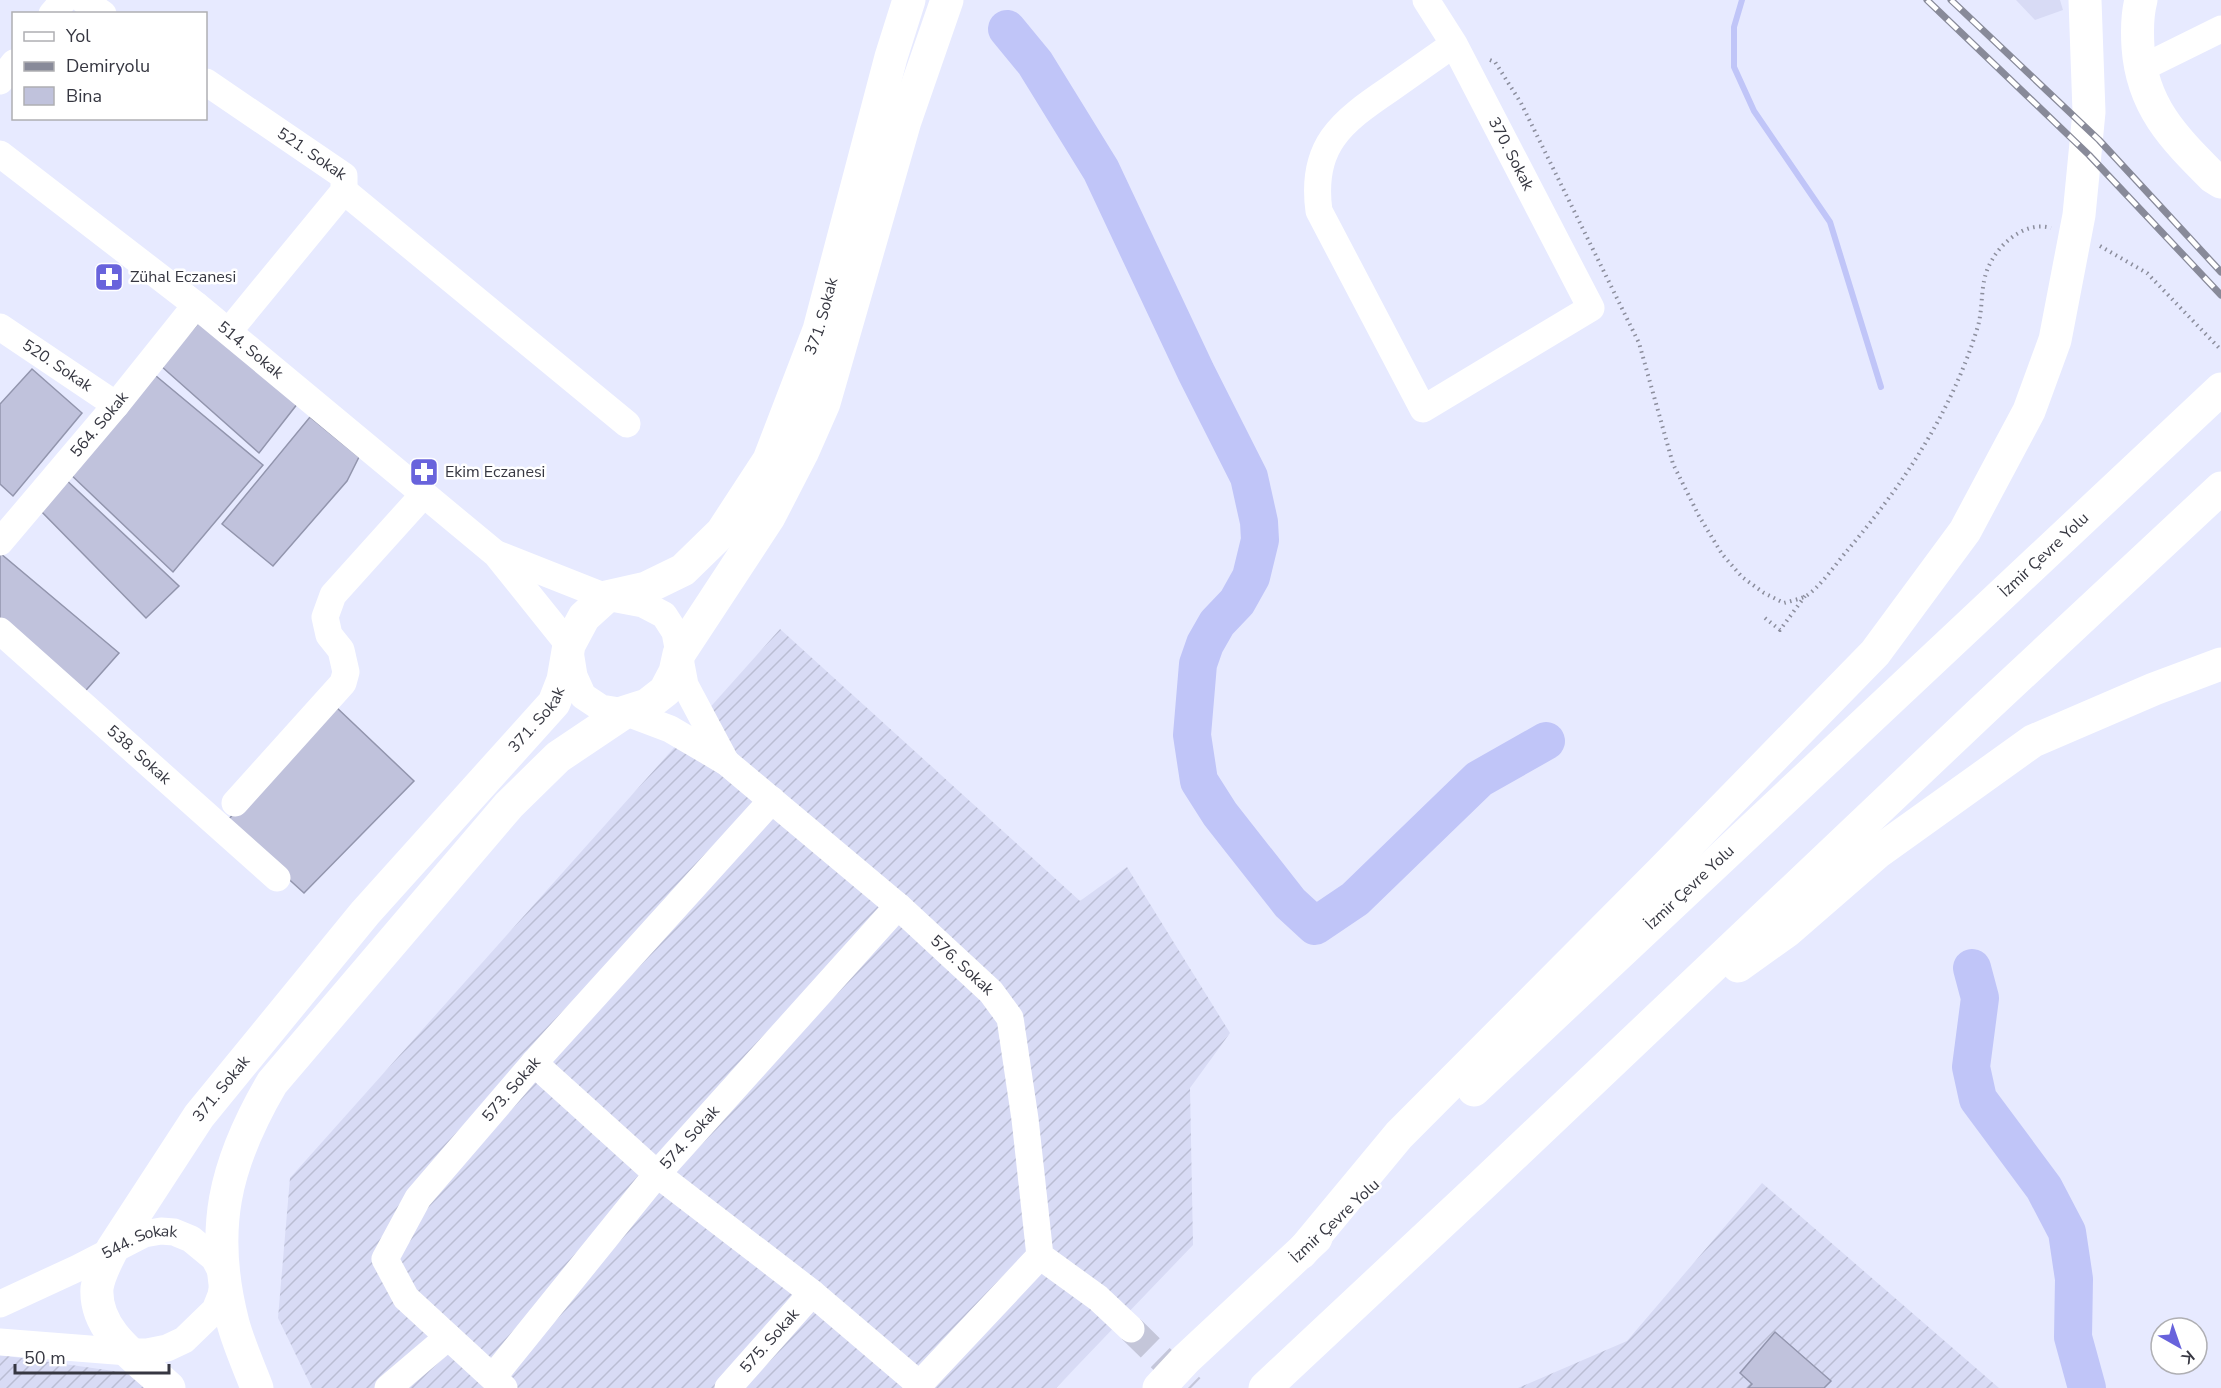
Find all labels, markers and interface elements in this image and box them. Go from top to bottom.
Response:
legend [12,12,207,120]
text: Yol [65,24,91,48]
text: Demiryolu [66,54,150,78]
text: Bina [66,84,102,108]
street label: 370. Sokak [1483,113,1540,195]
street label: 521. Sokak [273,123,352,186]
pharmacy icon: Zühal Eczanesi [93,261,125,293]
place label: Zühal Eczanesi [130,266,236,288]
street label: 371. Sokak [799,274,844,358]
street label: 514. Sokak [213,316,289,385]
street label: 520. Sokak [18,334,97,397]
street label: 564. Sokak [65,386,134,462]
pharmacy icon: Ekim Eczanesi [408,456,440,488]
place label: Ekim Eczanesi [445,461,545,483]
street label: İzmir Çevre Yolu [1995,508,2094,602]
street label: 371. Sokak [503,683,571,757]
street label: 538. Sokak [102,720,177,790]
street label: İzmir Çevre Yolu [1640,840,1739,935]
street label: 576. Sokak [925,930,1000,1001]
street label: 371. Sokak [188,1050,256,1127]
street label: 573. Sokak [477,1051,546,1127]
street label: 574. Sokak [655,1100,725,1175]
street label: İzmir Çevre Yolu [1286,1174,1384,1268]
street label: 544. Sokak [98,1220,179,1265]
street label: 575. Sokak [735,1303,805,1378]
north arrow [2149,1316,2209,1376]
scale bar [15,1337,170,1375]
text: K [2176,1345,2199,1369]
text: 50 m [24,1346,66,1370]

